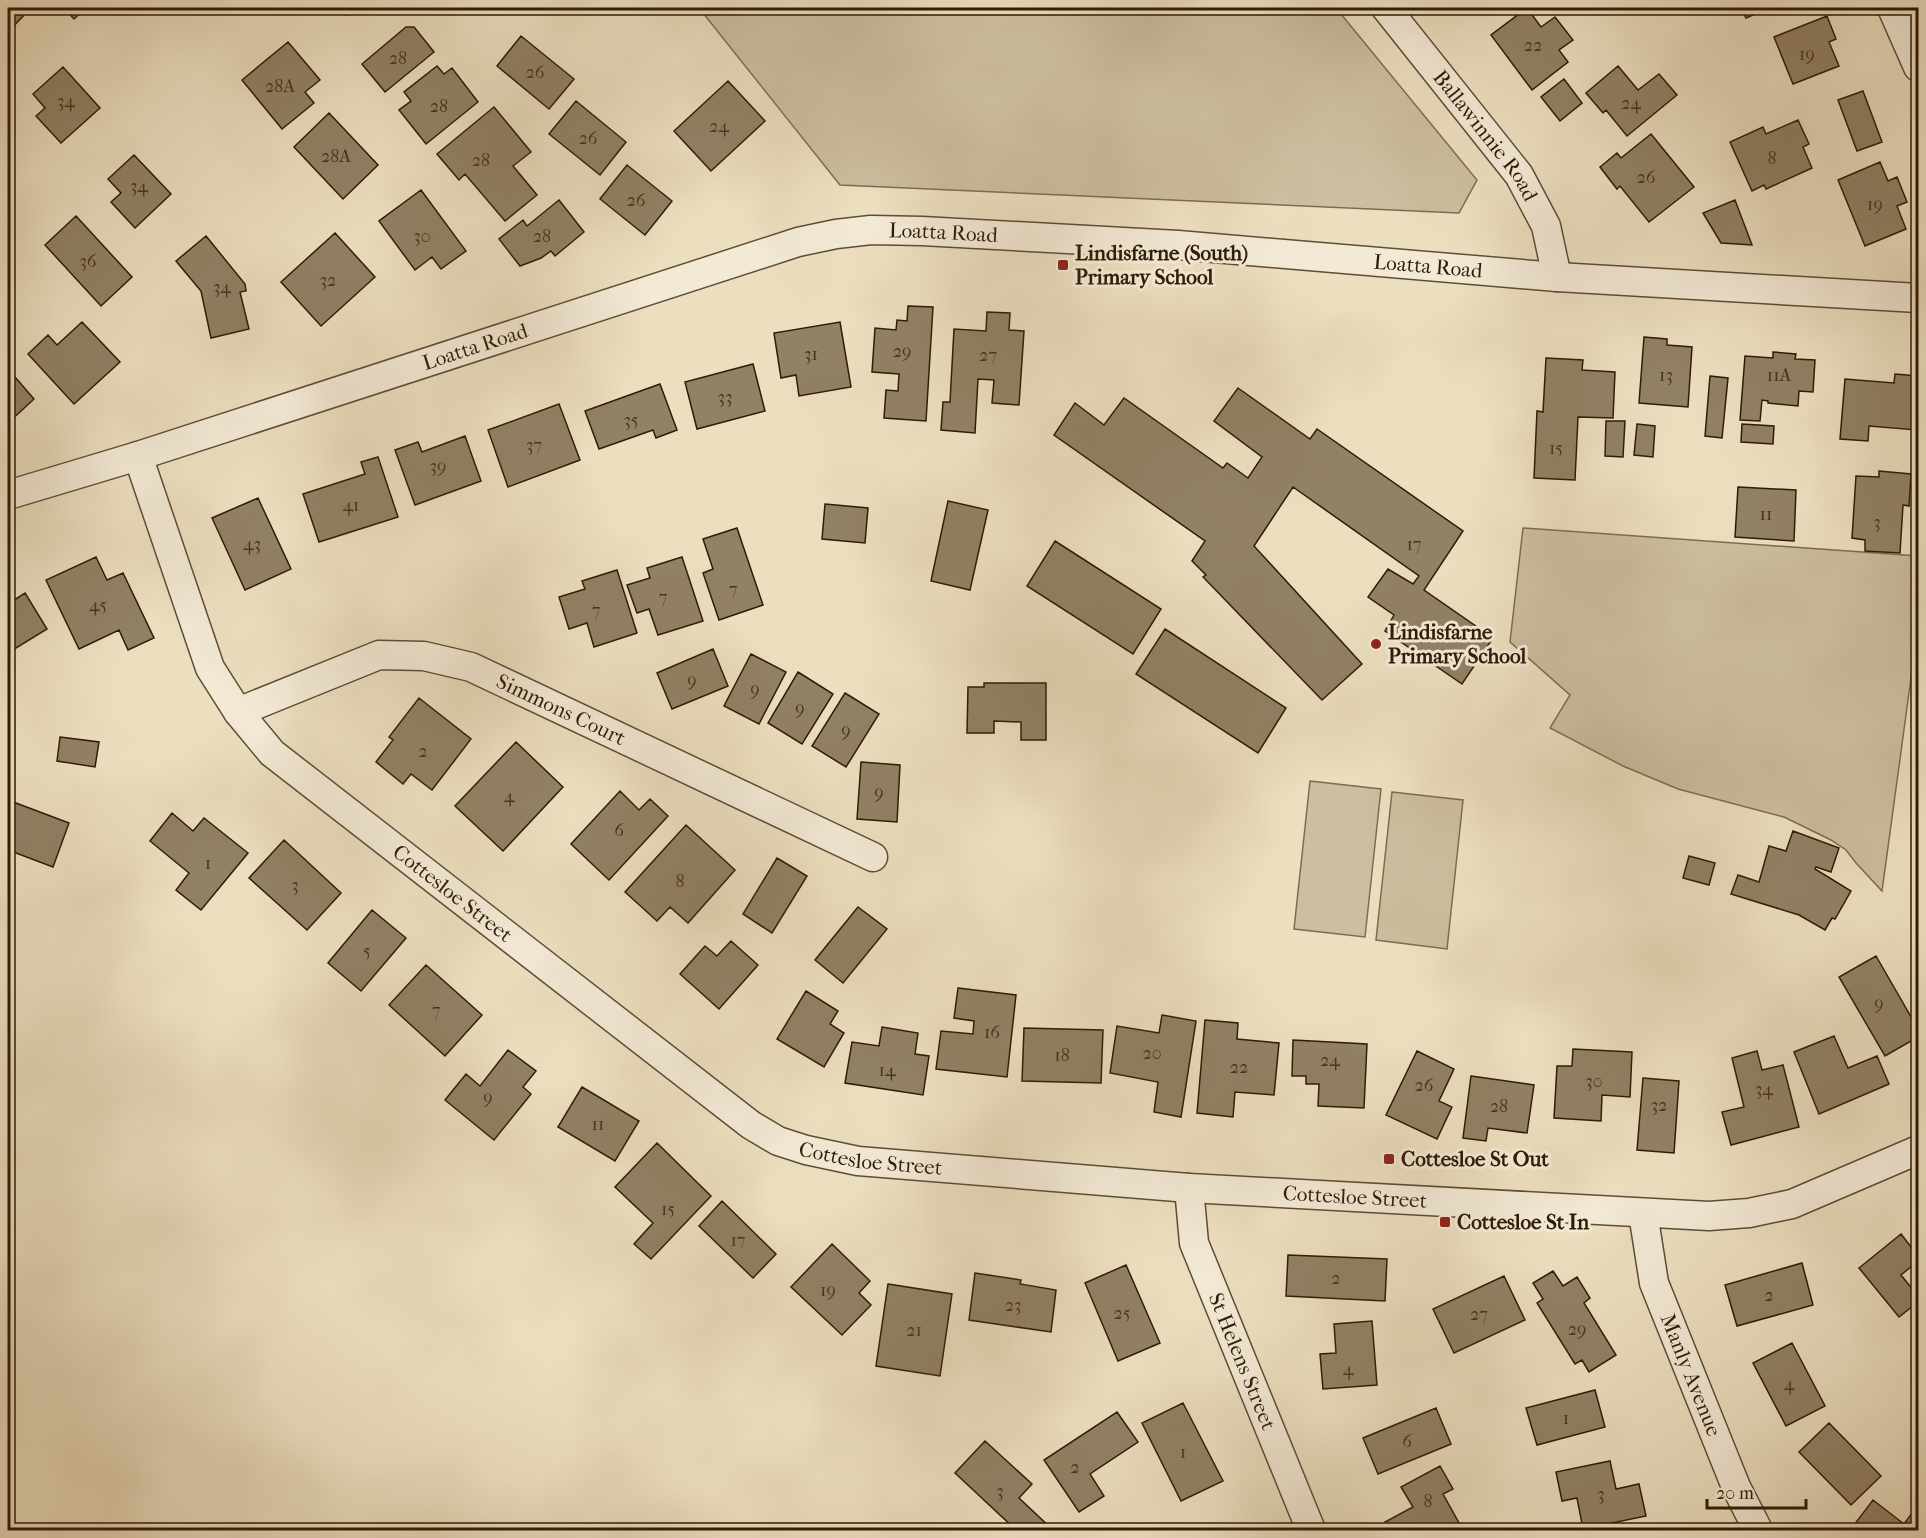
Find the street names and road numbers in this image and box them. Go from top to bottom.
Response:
street label: Ballawinnie Road [1428,65,1543,206]
street label: Loatta Road [889,218,999,247]
street label: Loatta Road [1373,250,1484,283]
street label: Loatta Road [419,318,531,375]
street label: Simmons Court [493,669,630,751]
street label: Cottesloe Street [388,839,517,947]
street label: Cottesloe Street [797,1137,944,1180]
street label: Cottesloe Street [1282,1181,1428,1213]
street label: St Helens Street [1204,1289,1281,1434]
street label: Manly Avenue [1656,1310,1726,1440]

